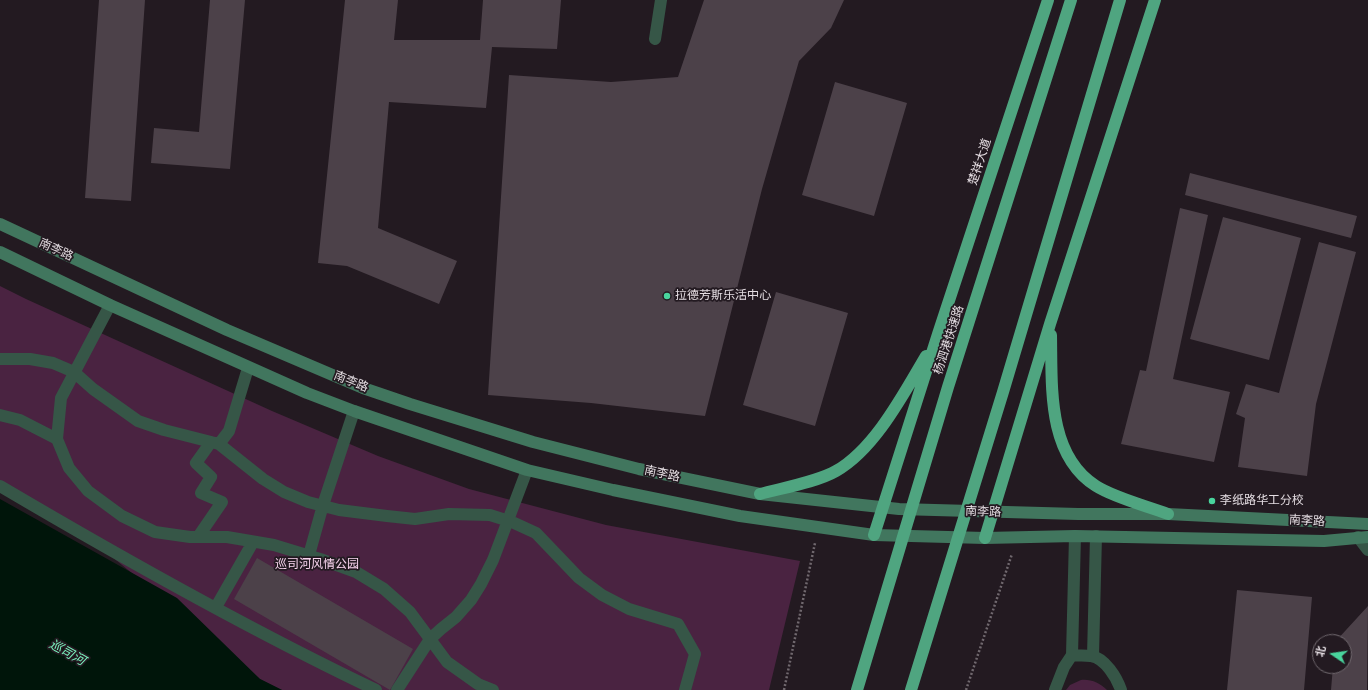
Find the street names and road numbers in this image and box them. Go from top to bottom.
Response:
street label: 楚祥大道 [966,137,994,187]
street label: 南李路 [37,236,75,264]
street label: 杨泗港快速路 [931,304,967,376]
street label: 南李路 [332,369,370,395]
street label: 南李路 [643,463,681,485]
street label: 南李路 [965,504,1001,520]
street label: 南李路 [1289,513,1325,529]

